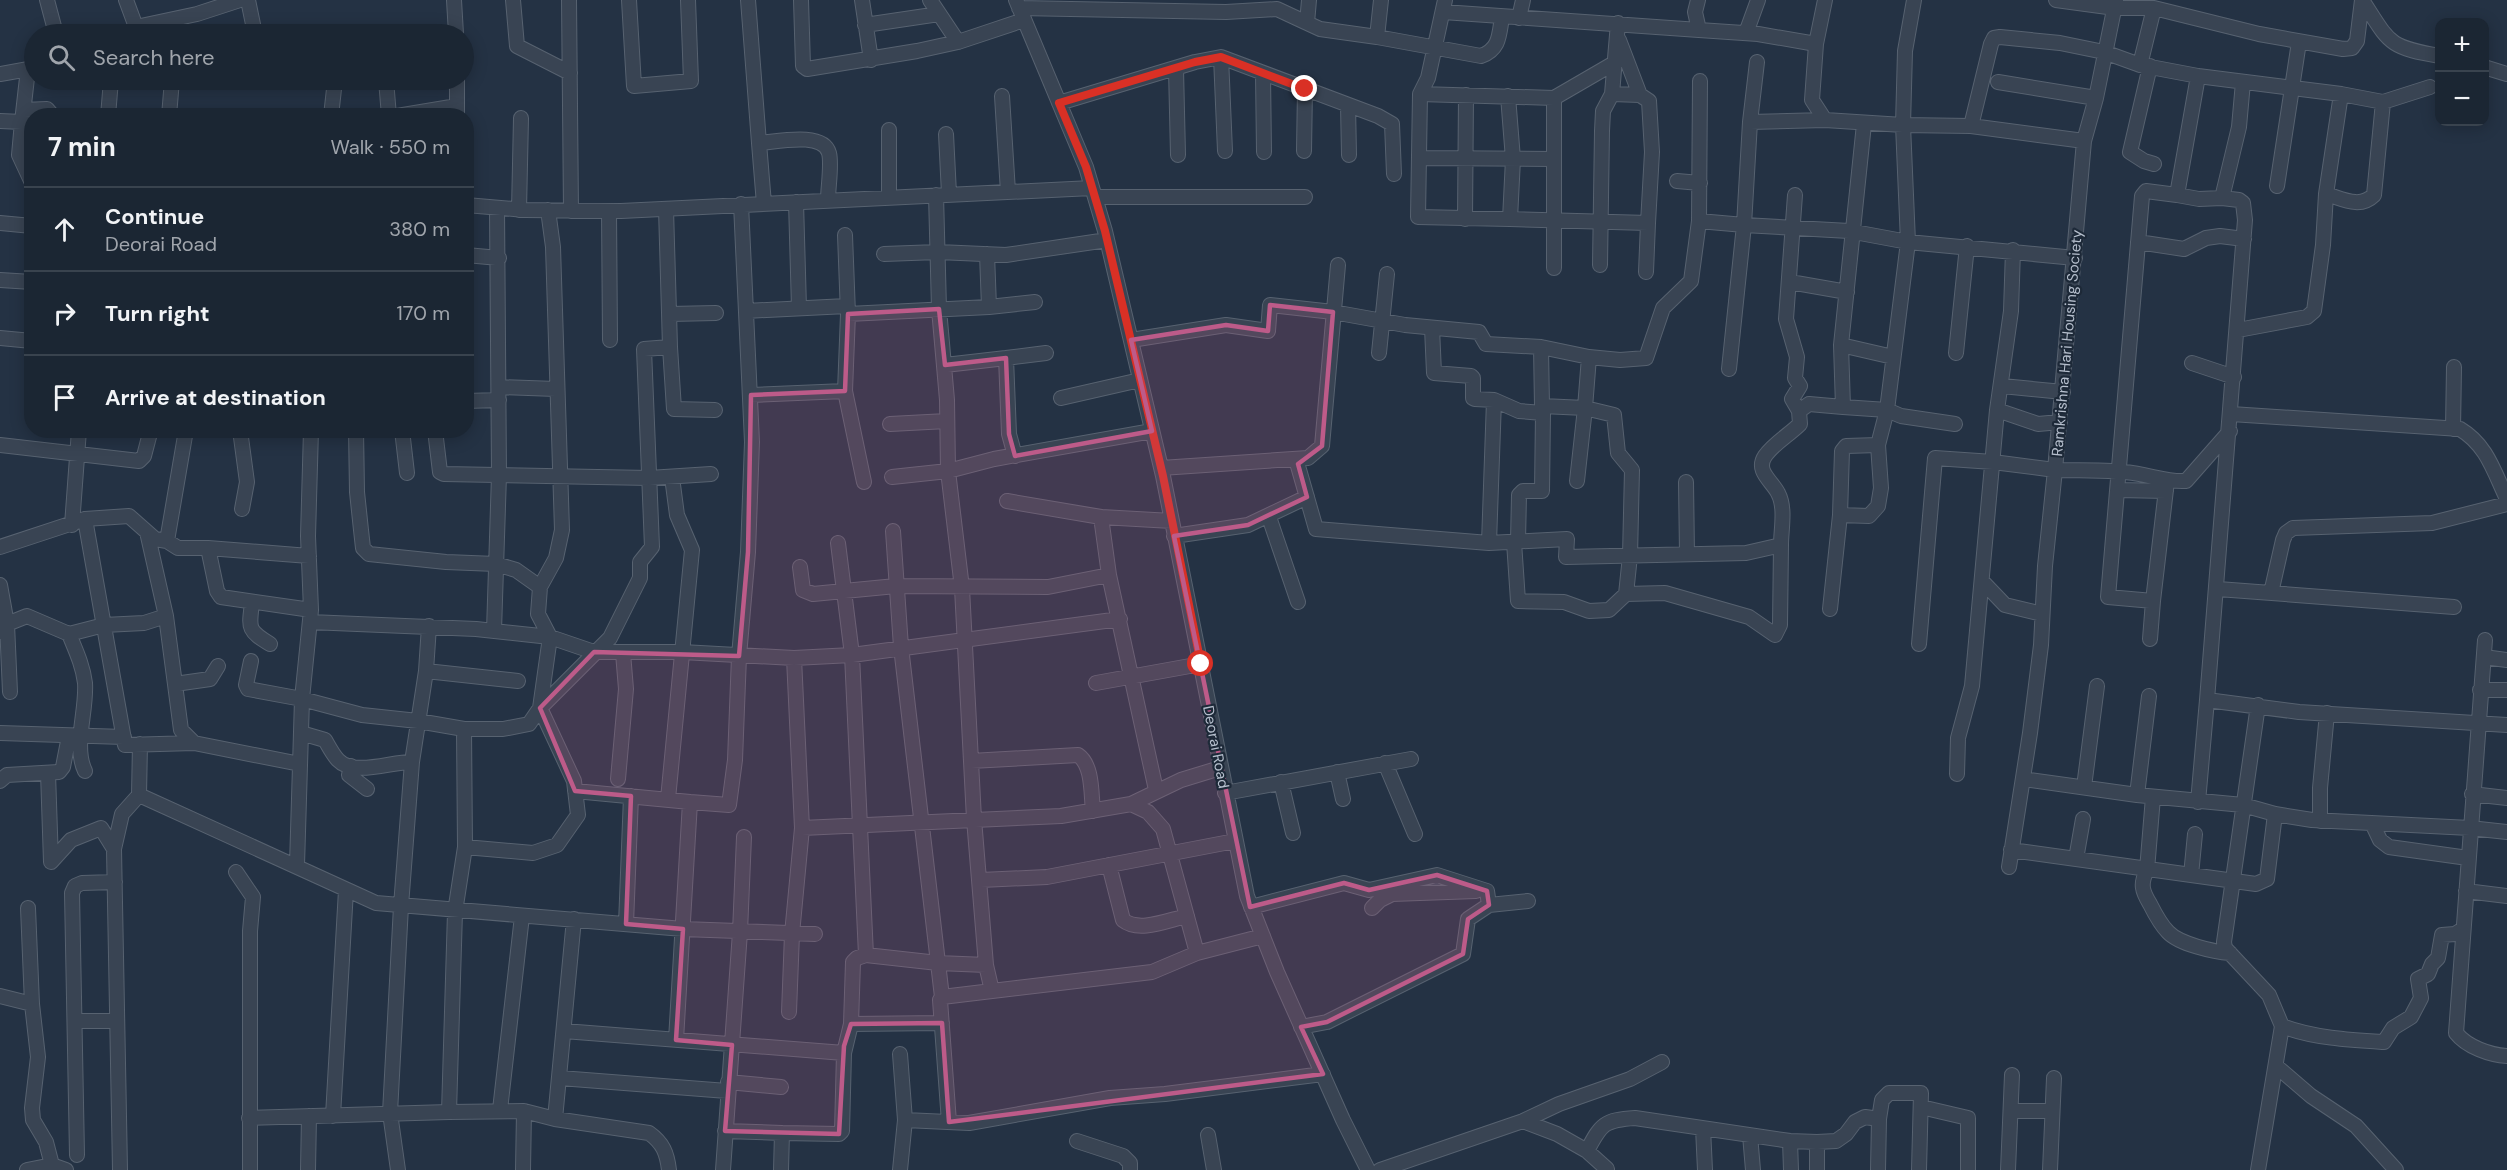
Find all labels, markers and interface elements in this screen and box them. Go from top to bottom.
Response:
map controls [2435,18,2489,126]
button: + [2435,18,2489,72]
search box [24,24,474,90]
icon: search [45,41,78,74]
text: Search here [93,43,214,72]
button: − [2435,72,2489,126]
route end [1291,75,1317,101]
text: 7 min [48,130,116,164]
text: Walk · 550 m [330,134,450,160]
text: Continue [105,202,204,231]
icon: ahead [48,213,81,246]
text: 380 m [389,216,450,242]
street label: Ramkrishna Hari Housing Society [2047,228,2087,457]
text: Deorai Road [105,231,217,257]
icon: right [48,297,81,330]
text: Turn right [105,299,210,328]
text: 170 m [397,300,450,326]
icon: arrive [48,381,81,414]
text: Arrive at destination [105,383,326,412]
route start [1187,650,1213,676]
street label: Deorai Road [1198,704,1234,790]

